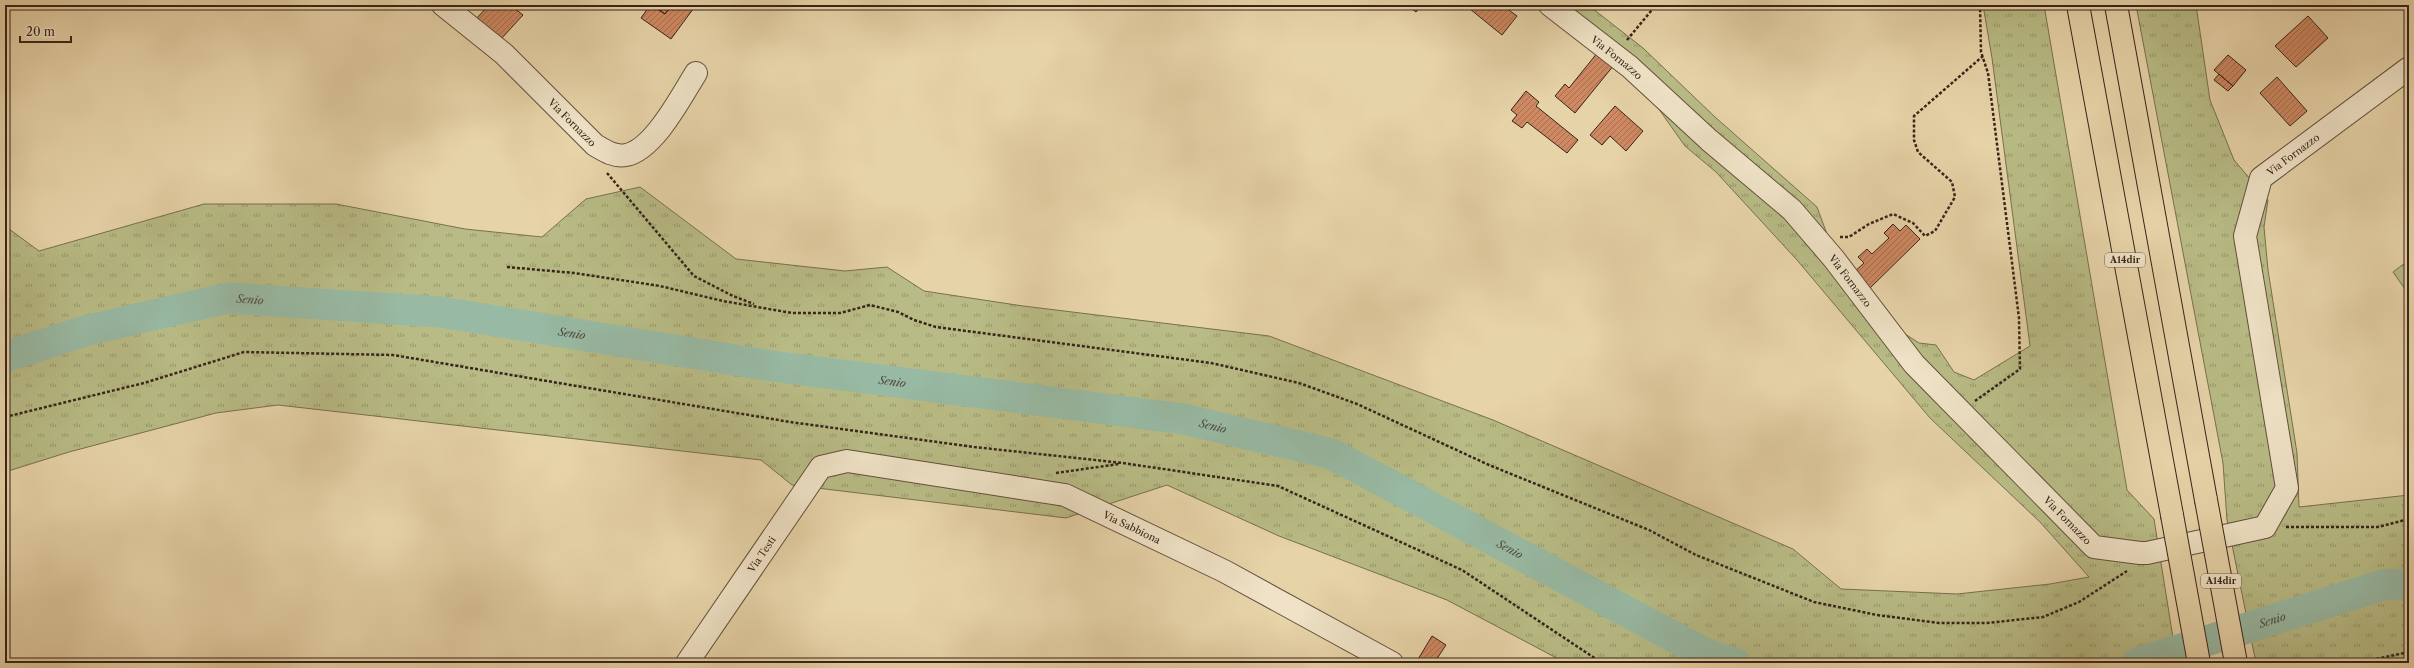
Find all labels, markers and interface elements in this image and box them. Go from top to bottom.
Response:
scale bar [20,18,71,44]
text: 20 m [26,24,55,39]
street label: Via Fornazzo [1587,33,1645,82]
street label: Via Fornazzo [545,95,599,149]
street label: Via Fornazzo [2263,131,2322,179]
street label: Via Fornazzo [1825,251,1874,310]
road number: A14dir [2105,253,2145,267]
water label: Senio [235,292,264,307]
water label: Senio [556,324,587,343]
water label: Senio [877,373,907,390]
water label: Senio [1197,416,1228,436]
street label: Via Fornazzo [2040,493,2094,547]
street label: Via Sabbiona [1100,508,1163,547]
street label: Via Testi [744,534,779,576]
water label: Senio [1494,536,1525,562]
road number: A14dir [2201,574,2241,588]
water label: Senio [2256,609,2287,631]

